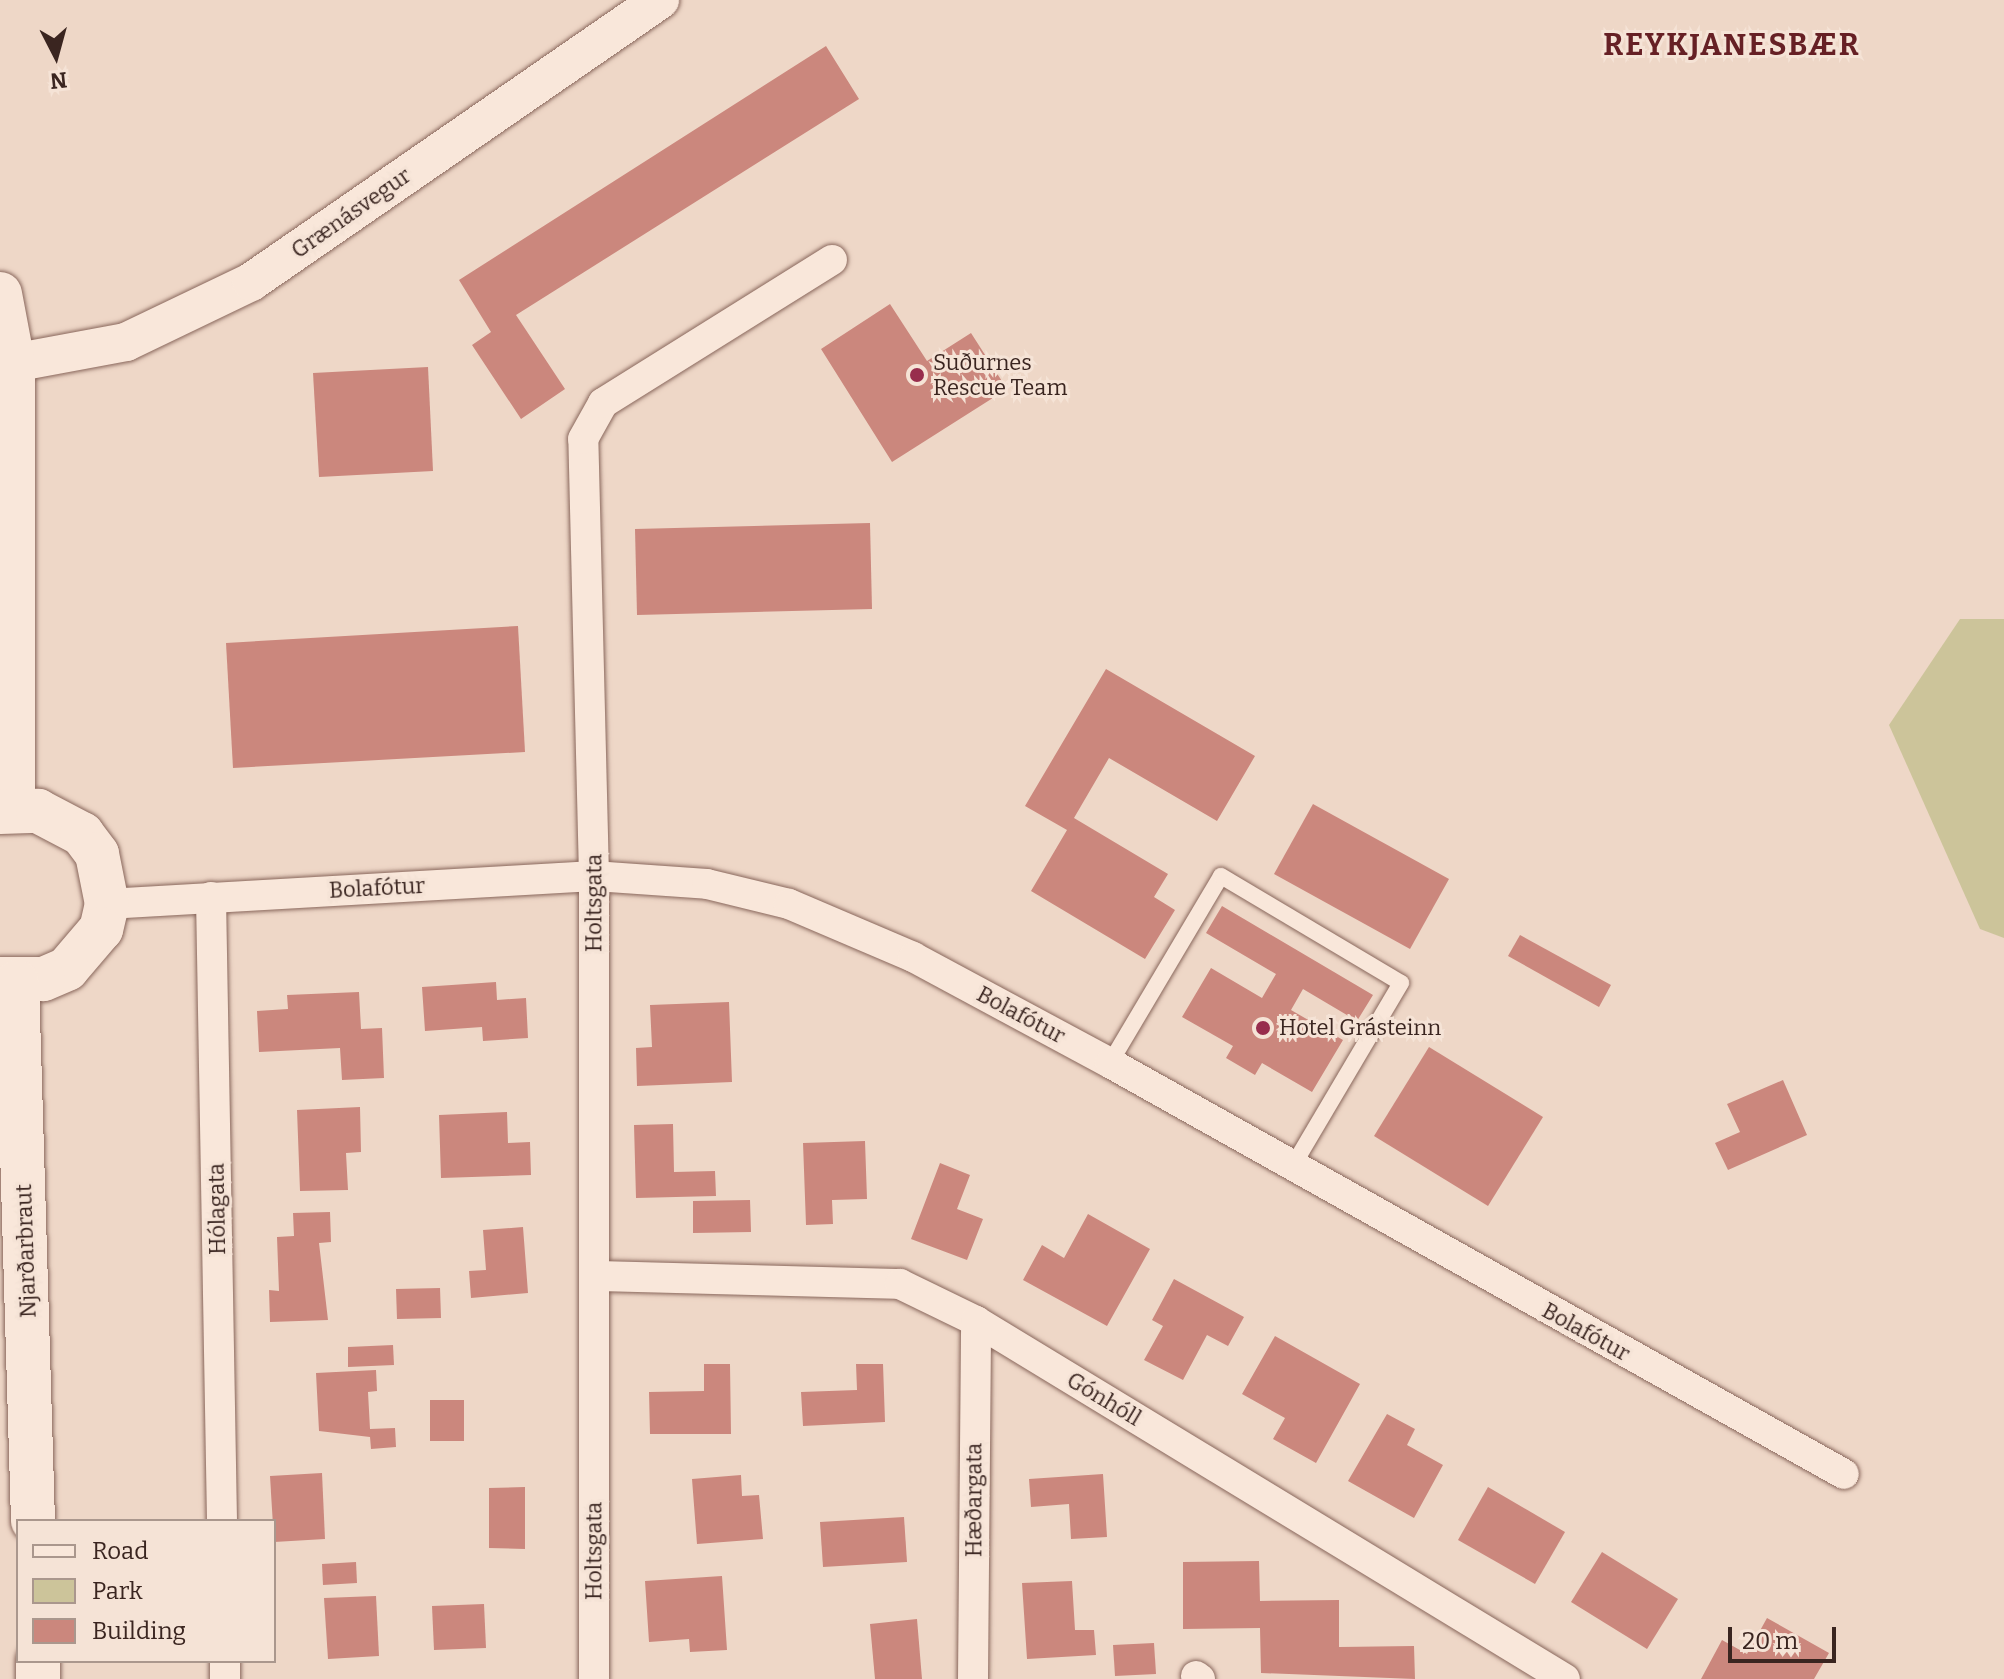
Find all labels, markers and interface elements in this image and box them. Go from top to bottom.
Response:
north arrow [16,16,96,96]
district label: REYKJANESBÆR [1603,27,1861,63]
text: N [49,66,68,95]
street label: Grænásvegur [286,162,416,264]
place label: Suðurnes Rescue Team [933,349,1067,400]
marker: Suðurnes Rescue Team [908,366,926,384]
street label: Holtsgata [581,854,607,952]
street label: Bolafótur [328,872,426,904]
street label: Bolafótur [972,981,1070,1049]
place label: Hotel Grásteinn [1279,1015,1441,1041]
marker: Hotel Grásteinn [1254,1019,1272,1037]
street label: Hólagata [203,1163,231,1255]
street label: Njarðarbraut [10,1184,42,1318]
street label: Bolafótur [1538,1297,1634,1367]
street label: Gónhóll [1062,1367,1146,1431]
street label: Hæðargata [961,1443,987,1557]
street label: Holtsgata [581,1502,607,1600]
legend [16,1519,276,1663]
text: Road [92,1537,148,1565]
text: Park [92,1577,143,1605]
scale bar [1732,1611,1840,1661]
text: Building [92,1617,186,1645]
text: 20 m [1742,1627,1798,1655]

